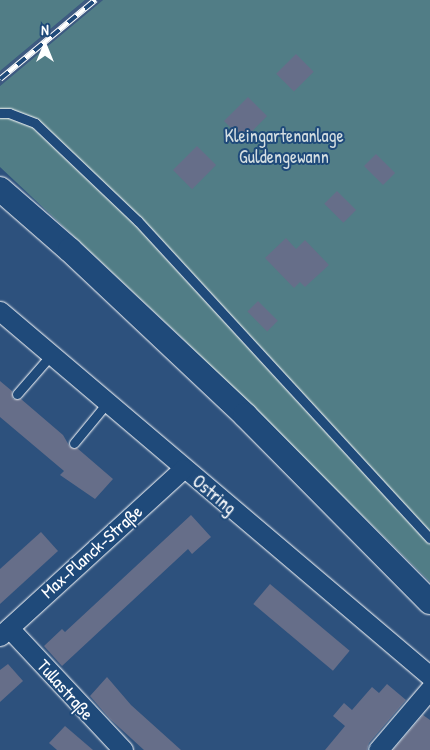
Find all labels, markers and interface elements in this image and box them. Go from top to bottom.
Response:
north arrow [20,20,70,70]
text: N [41,20,49,39]
park label: Kleingartenanlage Guldengewann [224,126,344,168]
street label: Ostring [188,471,240,519]
street label: Max-Planck-Straße [37,501,147,603]
street label: Tullastraße [32,655,98,725]

